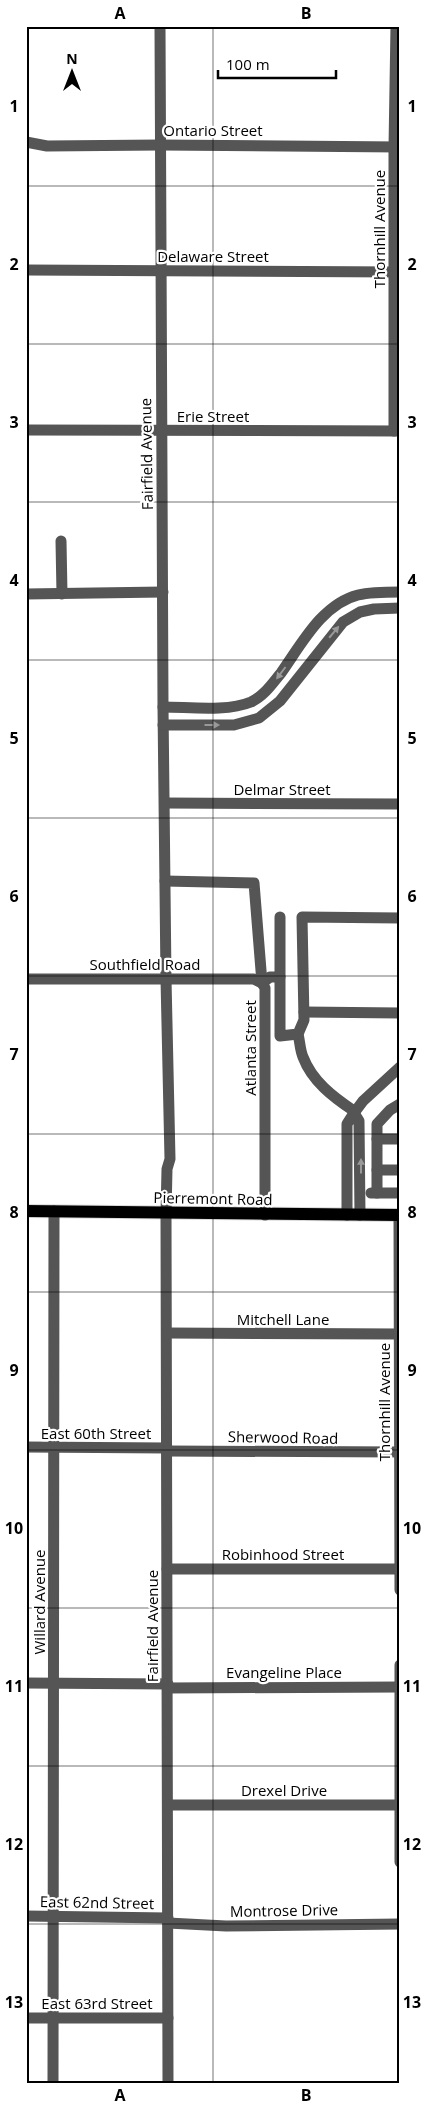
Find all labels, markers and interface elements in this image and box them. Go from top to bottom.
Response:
text: A [114,2,126,24]
text: B [301,2,311,24]
north arrow [48,48,98,98]
scale bar [218,48,336,80]
text: N [66,49,78,68]
text: 100 m [226,54,270,74]
text: 1 [9,95,19,117]
text: 1 [407,95,417,117]
street label: Ontario Street [163,120,263,140]
street label: Thornhill Avenue [369,170,389,288]
street label: Delaware Street [157,246,269,266]
text: 2 [9,253,19,275]
text: 2 [407,253,417,275]
street label: Fairfield Avenue [135,398,157,510]
street label: Erie Street [177,406,249,426]
text: 3 [9,411,19,433]
text: 3 [407,411,417,433]
text: 4 [9,569,19,591]
text: 4 [407,569,417,591]
one-way arrow [328,627,340,639]
one-way arrow [275,666,286,679]
one-way arrow [204,721,220,729]
text: 5 [9,727,19,749]
text: 5 [407,727,417,749]
street label: Delmar Street [233,779,331,799]
text: 6 [9,885,19,907]
text: 6 [407,885,417,907]
street label: Southfield Road [90,954,200,974]
street label: Atlanta Street [240,1000,260,1096]
text: 7 [9,1043,19,1065]
text: 7 [407,1043,417,1065]
one-way arrow [357,1158,365,1174]
street label: Pierremont Road [153,1187,273,1209]
text: 8 [9,1201,19,1223]
text: 8 [407,1201,417,1223]
street label: Mitchell Lane [237,1309,329,1329]
street label: Thornhill Avenue [374,1343,394,1461]
text: 9 [9,1359,19,1381]
text: 9 [407,1359,417,1381]
street label: East 60th Street [41,1423,151,1443]
street label: Sherwood Road [228,1426,338,1448]
text: 10 [5,1517,23,1539]
text: 10 [403,1517,421,1539]
street label: Robinhood Street [222,1544,344,1564]
street label: Willard Avenue [29,1550,49,1654]
street label: Fairfield Avenue [142,1570,162,1682]
street label: Evangeline Place [226,1662,342,1682]
text: 11 [5,1675,23,1697]
text: 11 [403,1675,421,1697]
street label: Drexel Drive [241,1780,327,1800]
text: 12 [5,1833,23,1855]
text: 12 [403,1833,421,1855]
street label: East 62nd Street [40,1891,154,1913]
street label: Montrose Drive [230,1899,338,1921]
text: 13 [5,1991,23,2013]
text: 13 [403,1991,421,2013]
street label: East 63rd Street [41,1993,153,2013]
text: A [114,2084,126,2106]
text: B [301,2084,311,2106]

